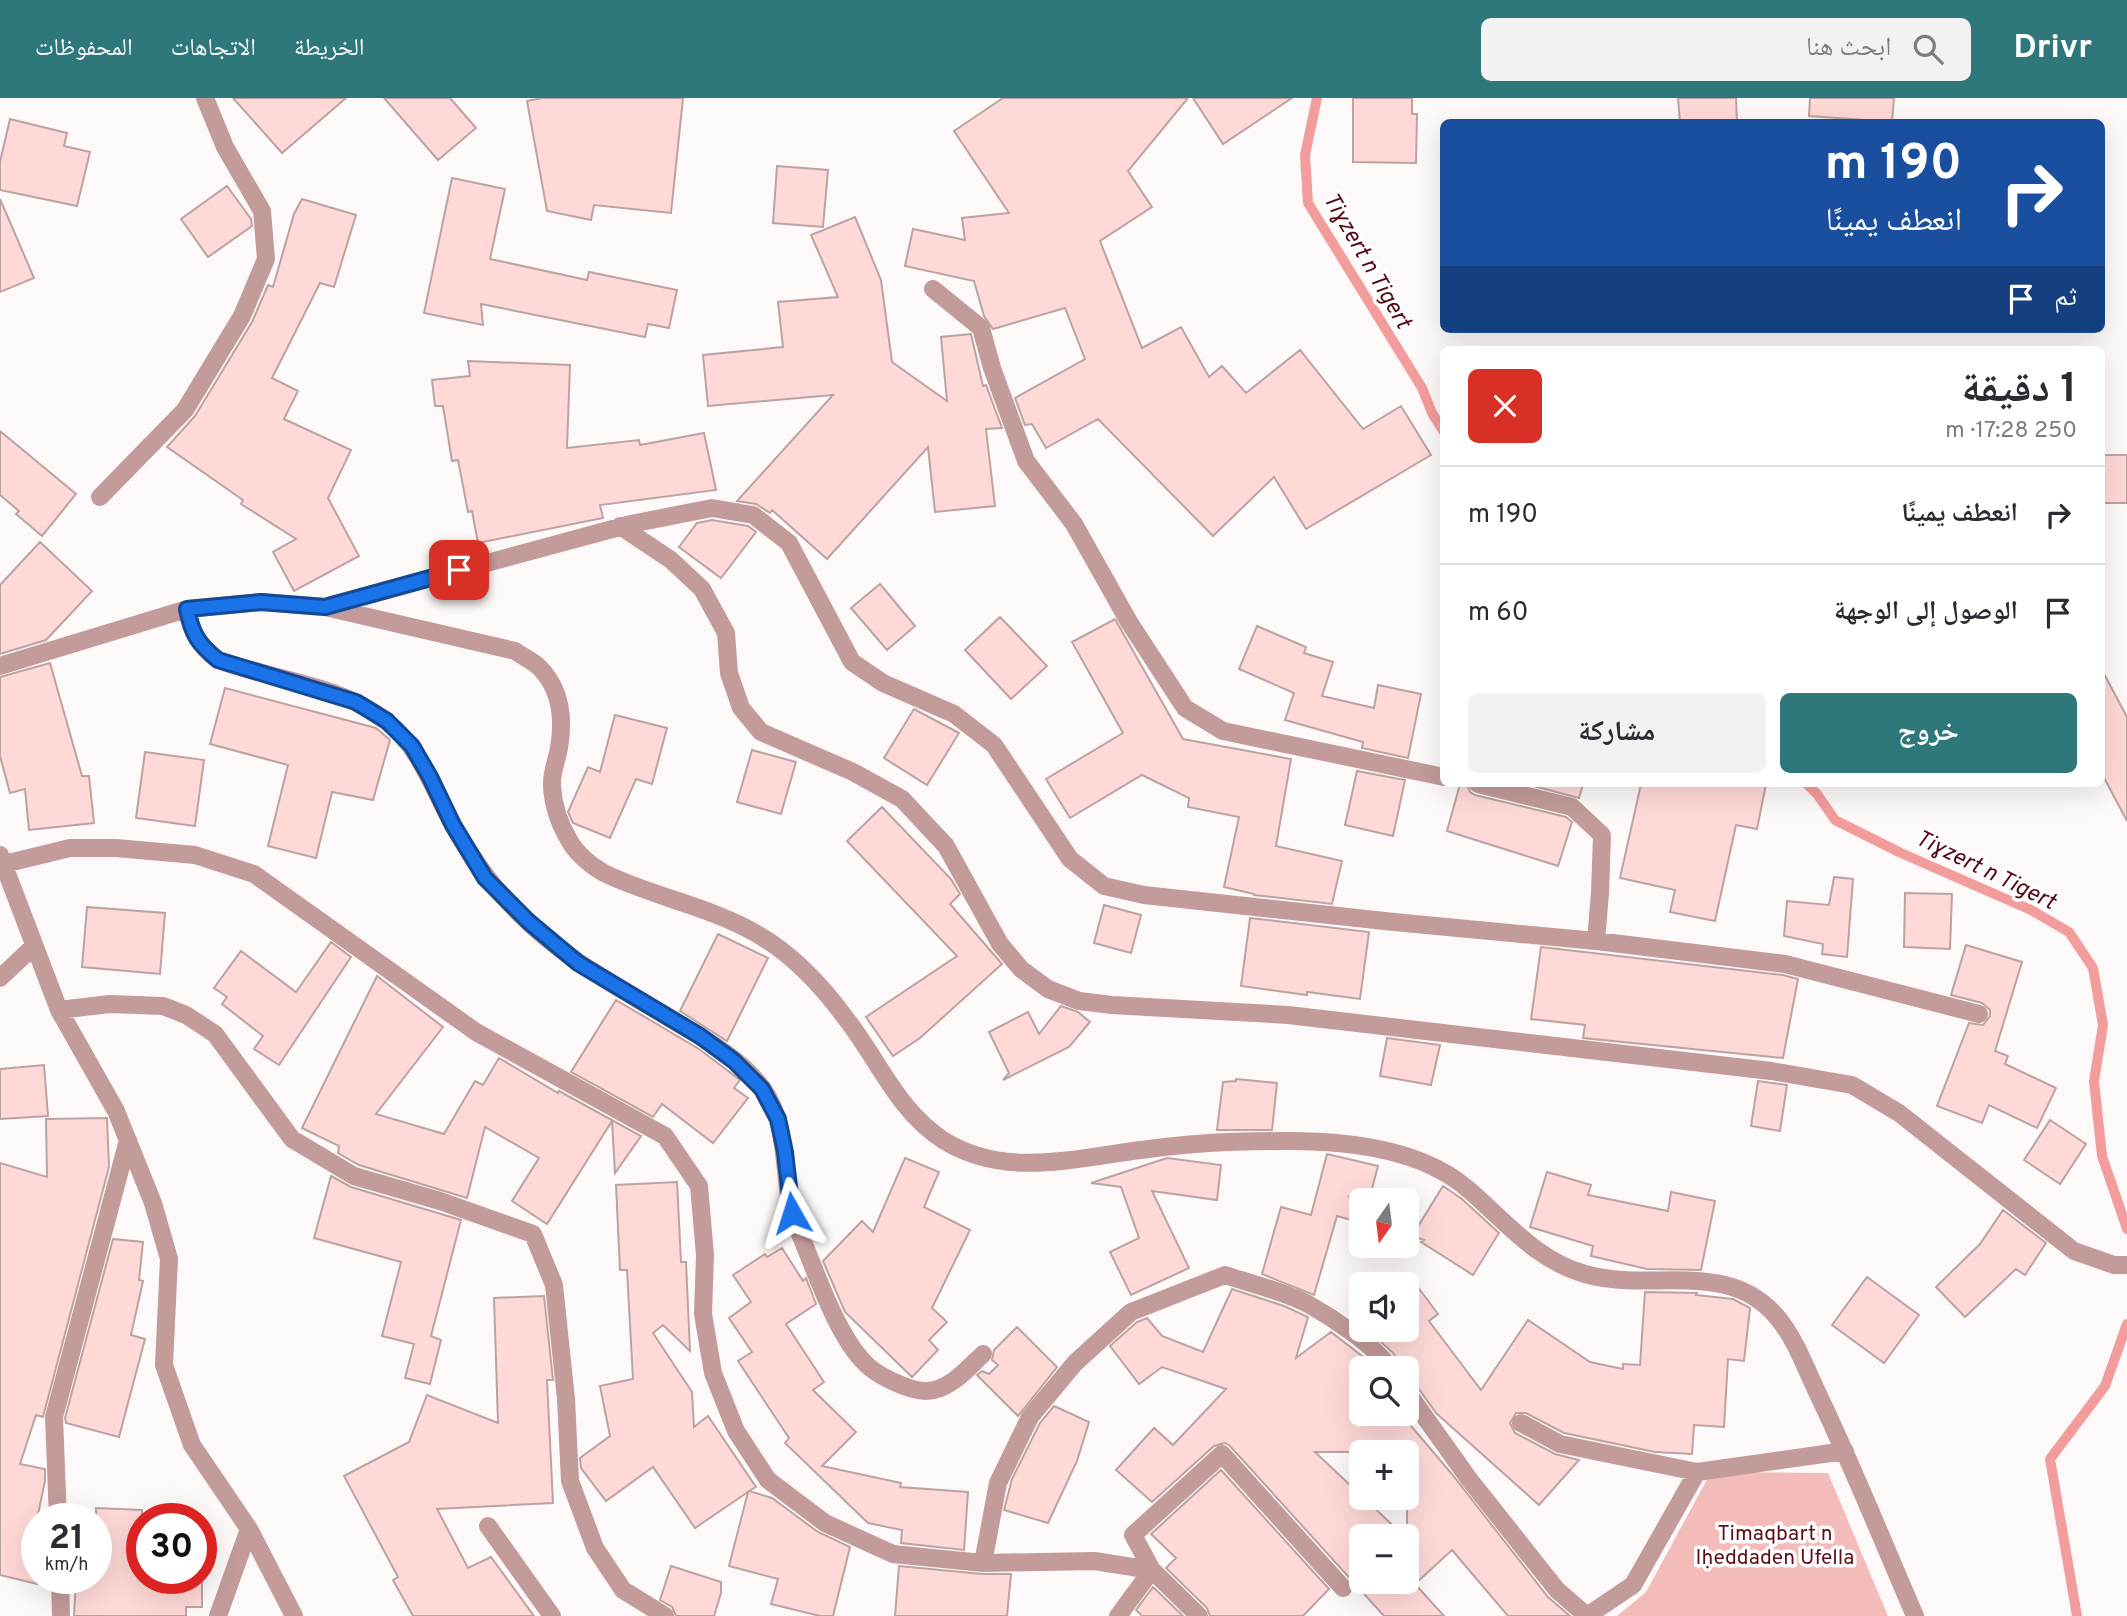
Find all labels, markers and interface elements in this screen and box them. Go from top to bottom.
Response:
search box [1481,18,1971,81]
text: Drivr [2013,28,2092,70]
icon: search [1909,30,1947,68]
text: ابحث هنا [1806,32,1891,65]
text: المحفوظات [35,34,133,64]
text: الاتجاهات [171,34,256,64]
text: الخريطة [294,34,365,64]
text: 190 m [1825,135,1962,197]
icon: right [1986,147,2077,238]
water label: Tiɣzert n Tigert [1315,188,1417,336]
text: انعطف يمينًا [1825,202,1962,242]
icon: arrive [2002,280,2040,318]
text: ثم [2054,282,2077,315]
text: 1 دقيقة [1961,364,2077,417]
button: close [1468,369,1542,443]
text: 250 m · 17:28 [1945,417,2077,446]
icon: right [2039,496,2077,534]
text: انعطف يمينًا [1901,498,2018,531]
text: 190 m [1468,499,1538,532]
pin [429,540,489,600]
icon: arrive [440,551,478,589]
icon: arrive [2039,594,2077,632]
text: الوصول إلى الوجهة [1834,596,2018,629]
text: 60 m [1468,597,1528,630]
button: مشاركة [1468,693,1766,773]
button: خروج [1780,693,2077,773]
water label: Tiɣzert n Tigert [1910,825,2062,919]
position arrow [755,1176,829,1250]
north arrow [1349,1188,1419,1258]
map controls [1349,1188,1419,1594]
button: sound [1349,1272,1419,1342]
button: search [1349,1356,1419,1426]
button: + [1349,1440,1419,1510]
speed limit sign: 30 [126,1503,217,1594]
text: 21 [49,1517,84,1561]
park label: Timaqbart n Iḥeddaden Ufella [1696,1521,1854,1572]
button: − [1349,1524,1419,1594]
text: km/h [45,1554,88,1577]

